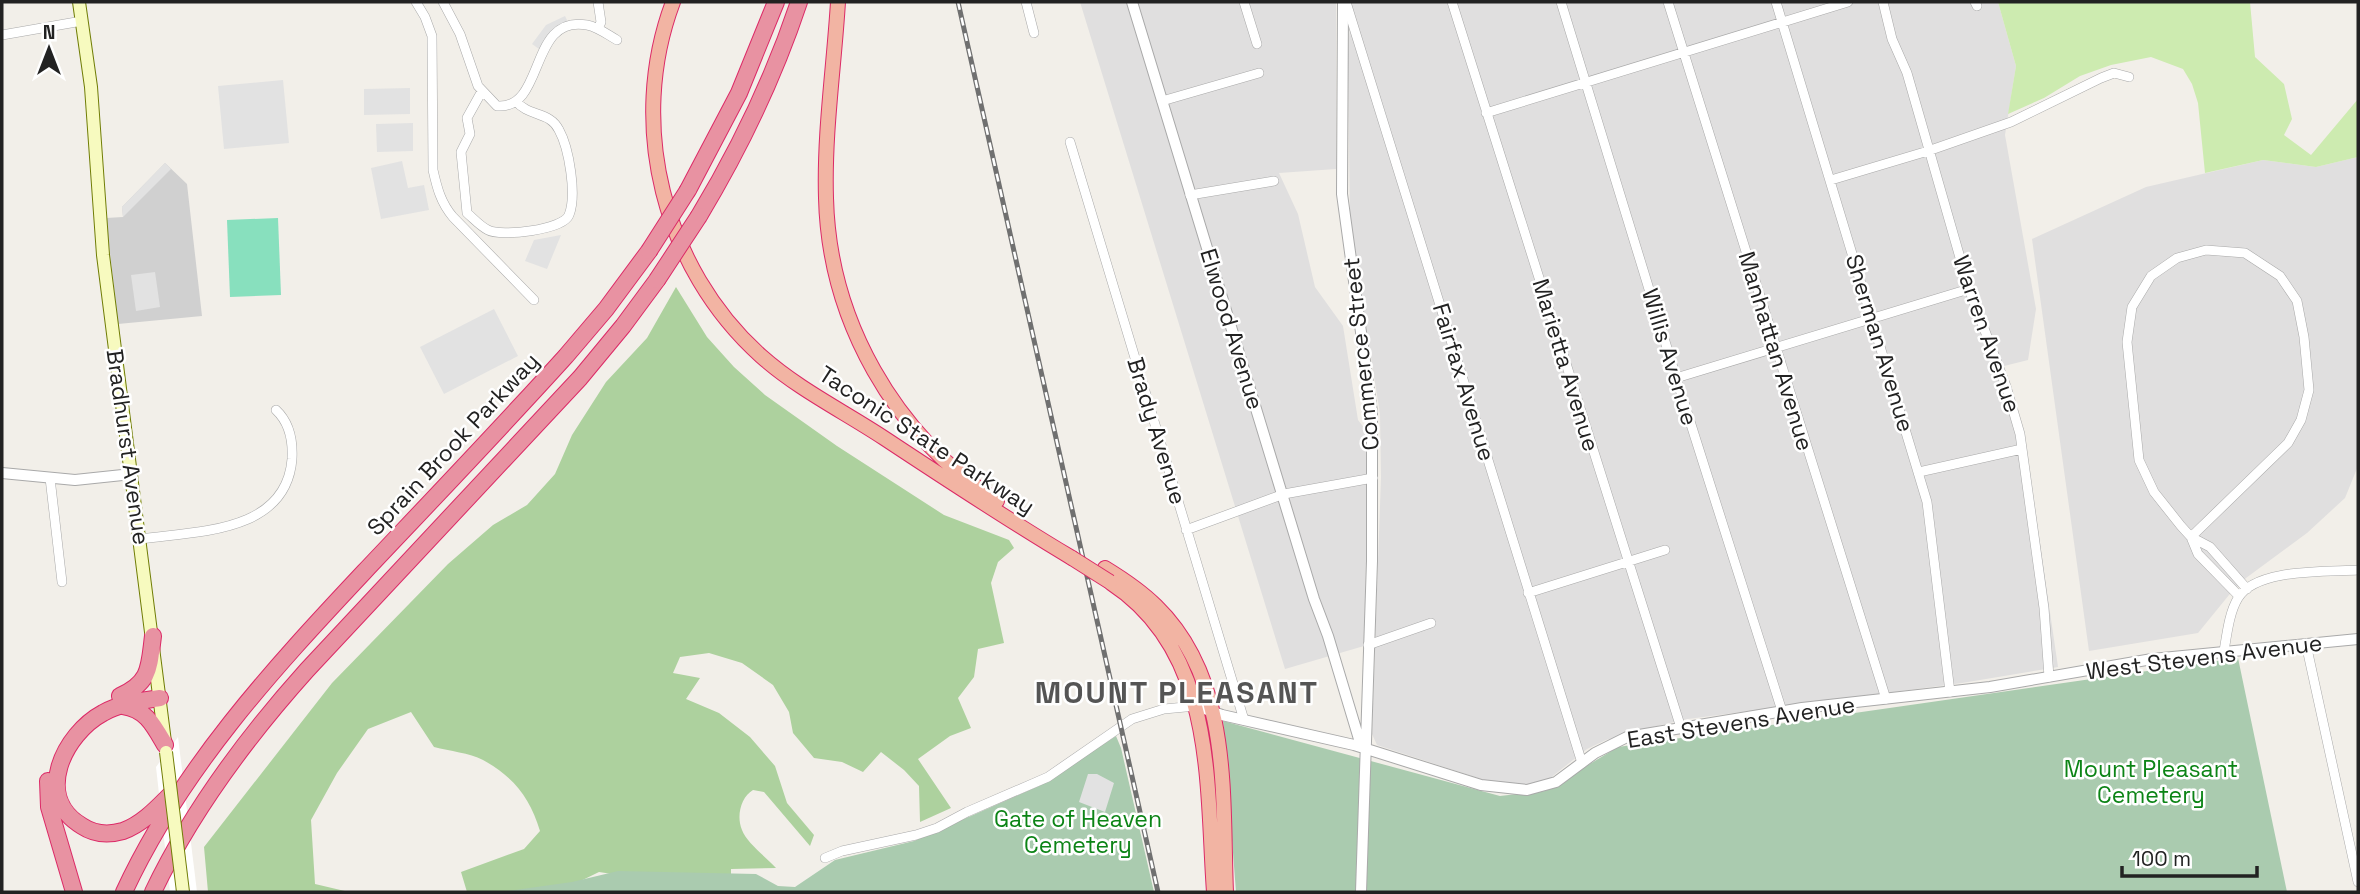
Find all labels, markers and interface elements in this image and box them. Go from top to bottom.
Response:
north arrow [14,14,84,84]
text: N [43,20,55,45]
street label: Elwood Avenue [1193,245,1271,413]
street label: Manhattan Avenue [1731,248,1821,454]
street label: Sherman Avenue [1839,250,1921,436]
street label: Warren Avenue [1946,251,2028,417]
street label: Commerce Street [1336,256,1386,452]
street label: Marietta Avenue [1525,275,1607,455]
street label: Willis Avenue [1635,285,1705,429]
street label: Fairfax Avenue [1426,299,1502,465]
street label: Sprain Brook Parkway [360,346,546,542]
street label: Bradhurst Avenue [99,347,157,547]
street label: Brady Avenue [1120,354,1194,508]
street label: Taconic State Parkway [813,359,1041,521]
street label: West Stevens Avenue [2084,628,2324,686]
district label: MOUNT PLEASANT [1035,673,1319,712]
street label: East Stevens Avenue [1625,689,1857,755]
park label: Mount Pleasant Cemetery [2064,754,2238,810]
park label: Gate of Heaven Cemetery [994,804,1162,860]
scale bar [2122,834,2257,878]
text: 100 m [2132,845,2191,872]

